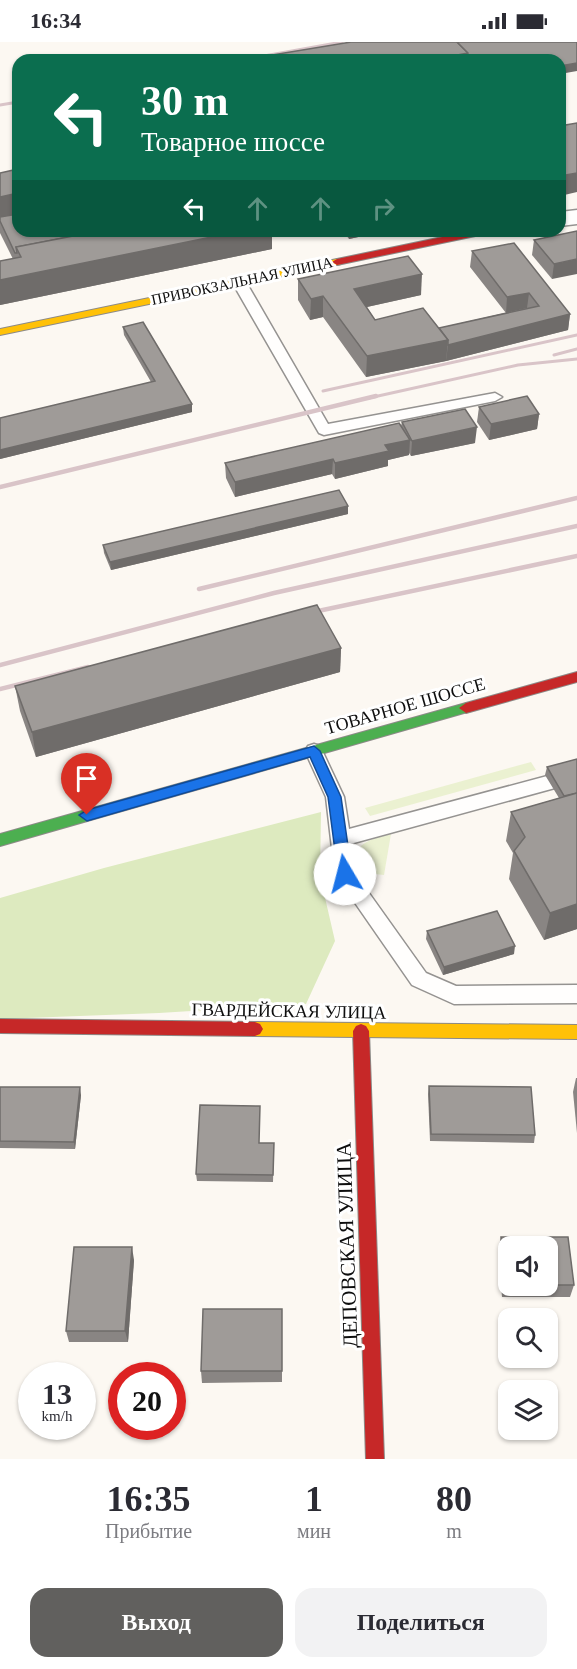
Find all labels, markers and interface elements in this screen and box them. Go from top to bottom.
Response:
text: 16:34 [30,8,81,33]
icon: left [42,78,120,156]
text: 30 m [141,78,229,124]
text: Товарное шоссе [141,127,325,157]
icon: left [178,192,211,225]
icon: ahead [241,192,274,225]
icon: ahead [304,192,337,225]
icon: right [367,192,400,225]
street label: ПРИВОКЗАЛЬНАЯ УЛИЦА [150,254,334,308]
street label: ТОВАРНОЕ ШОССЕ [323,674,487,738]
pin [61,753,112,815]
icon: arrive [70,762,103,795]
position arrow [313,842,377,906]
street label: ГВАРДЕЙСКАЯ УЛИЦА [192,999,386,1023]
street label: ДЕПОВСКАЯ УЛИЦА [331,1141,363,1348]
map controls [498,1236,558,1440]
button: sound [498,1236,558,1296]
button: search [498,1308,558,1368]
speed limit sign: 20 [108,1362,186,1440]
text: 13 [42,1377,72,1410]
button: layers [498,1380,558,1440]
text: km/h [42,1408,72,1424]
text: 16:35 [107,1479,191,1519]
text: 1 [305,1479,323,1519]
text: 80 [436,1479,472,1519]
text: Прибытие [105,1520,192,1542]
text: мин [297,1520,331,1542]
text: m [446,1520,462,1542]
button: Выход [30,1588,283,1657]
button: Поделиться [295,1588,547,1657]

